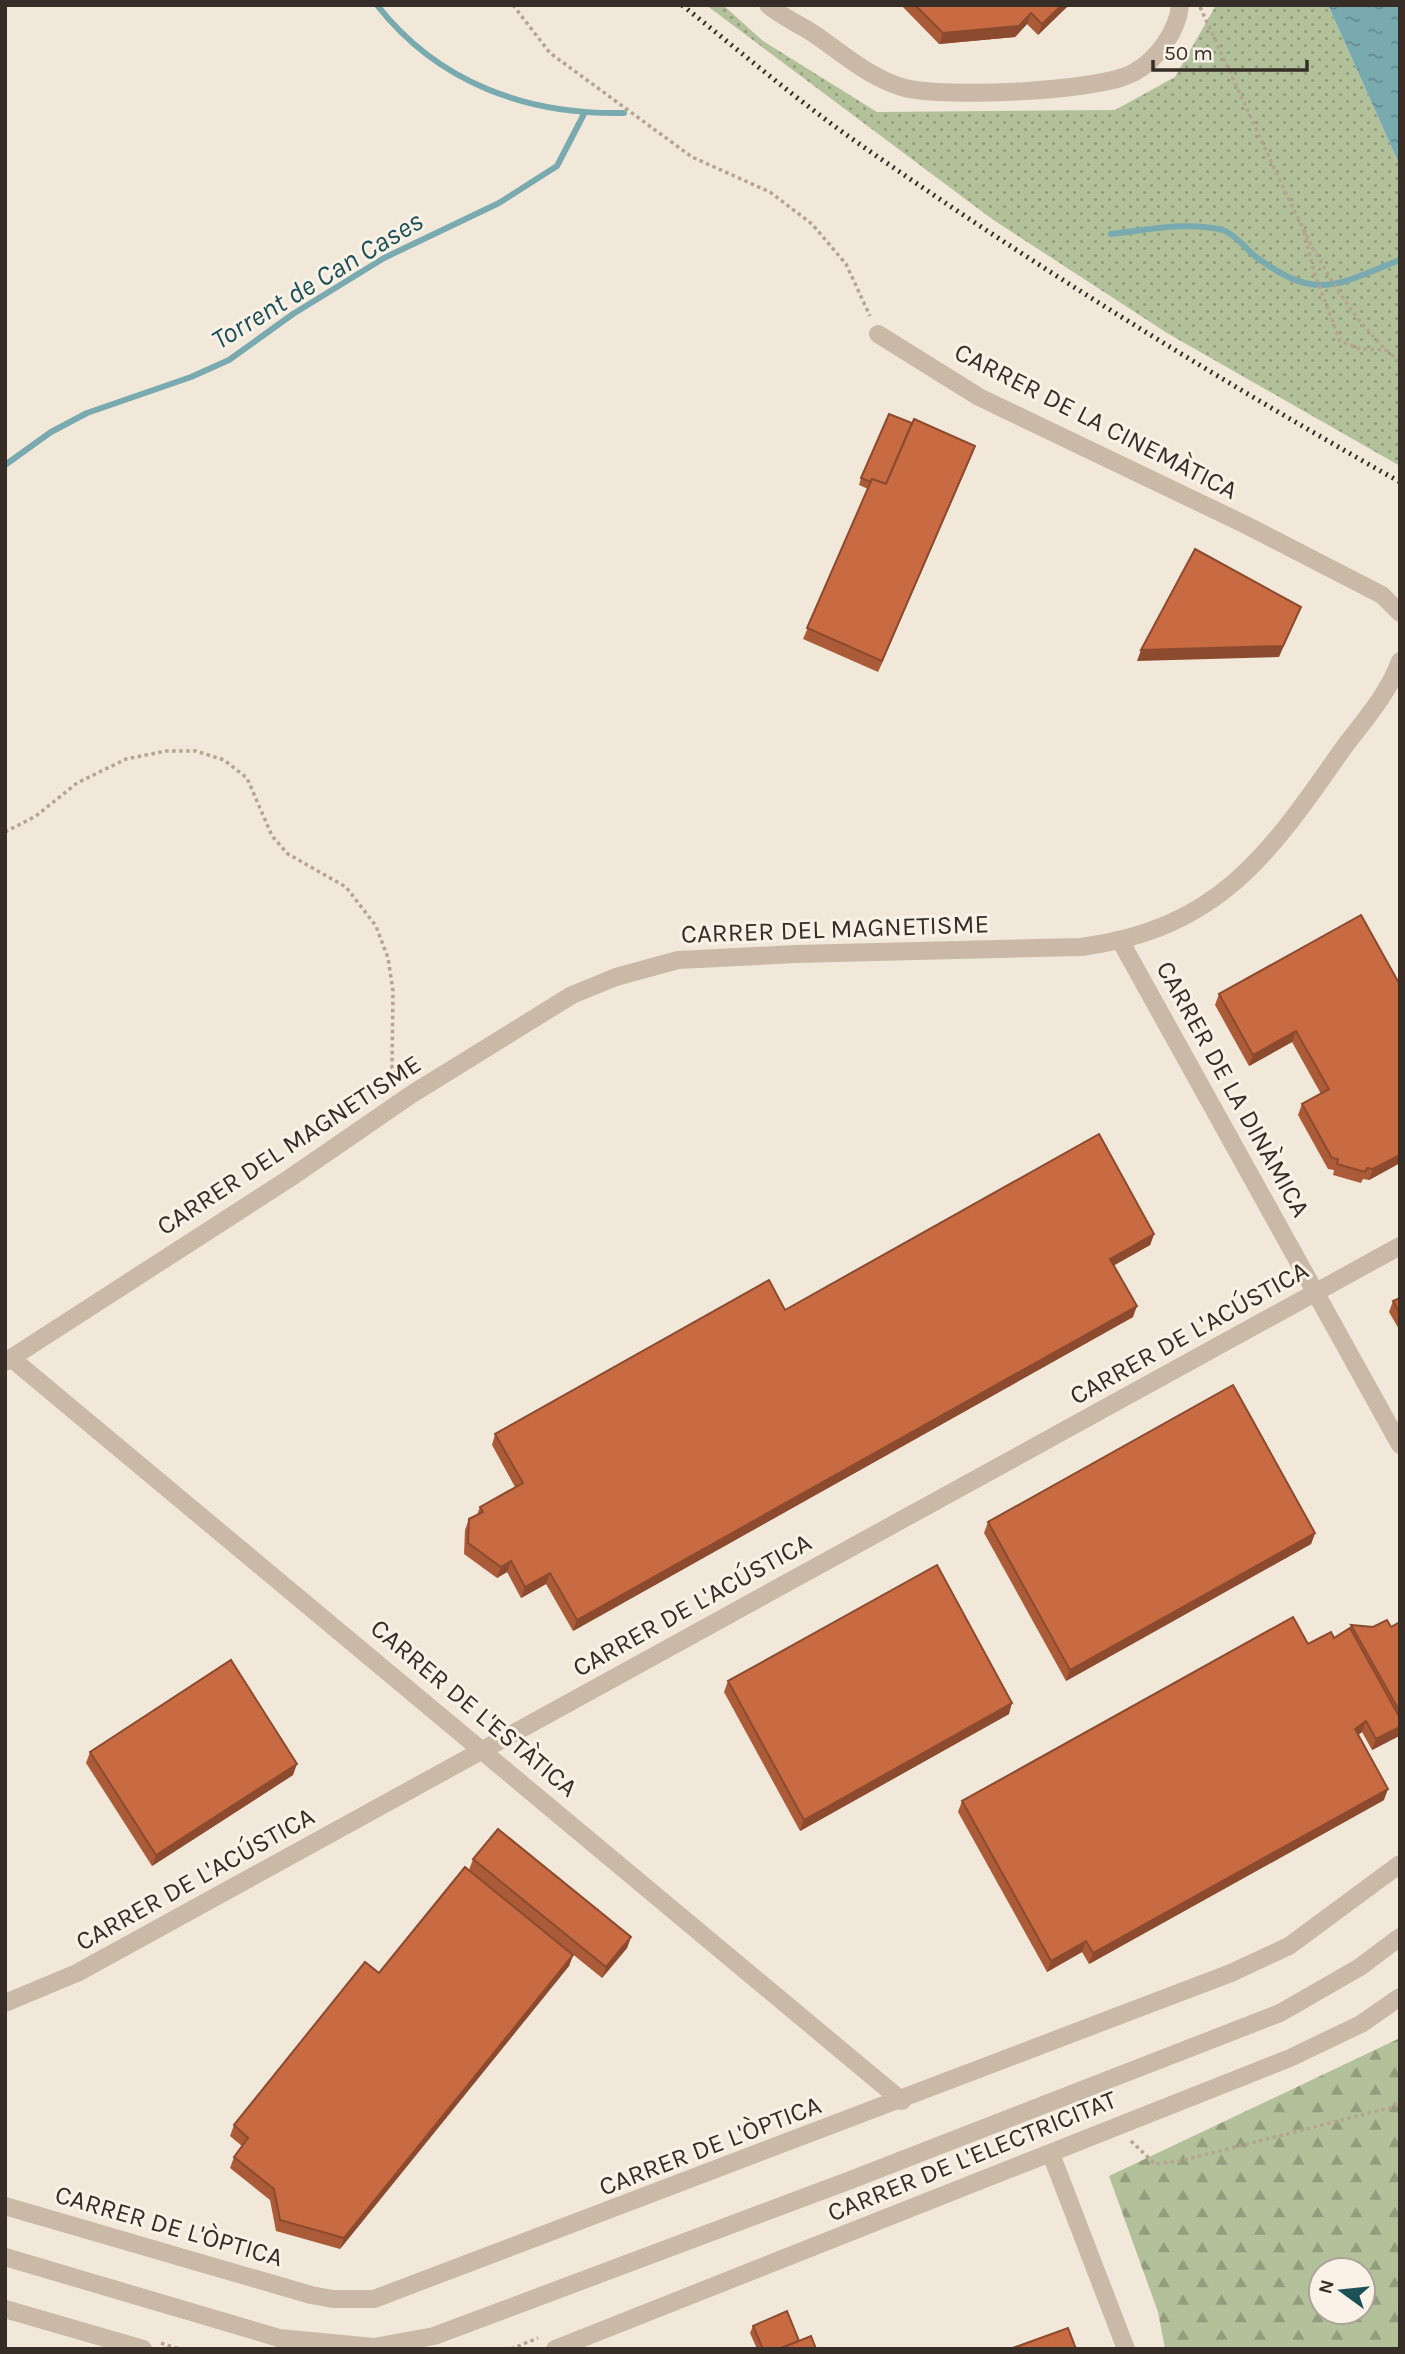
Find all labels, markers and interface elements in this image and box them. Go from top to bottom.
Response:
scale bar [1153,28,1307,72]
text: 50 m [1164,41,1213,65]
water label: Torrent de Can Cases [205,204,429,356]
street label: CARRER DE LA CINEMÀTICA [949,335,1243,506]
street label: CARRER DEL MAGNETISME [680,908,990,950]
street label: CARRER DE LA DINÀMICA [1150,955,1317,1223]
street label: CARRER DEL MAGNETISME [151,1048,427,1242]
street label: CARRER DE L'ACÚSTICA [1064,1254,1314,1411]
street label: CARRER DE L'ACÚSTICA [567,1526,817,1683]
street label: CARRER DE L'ESTÀTICA [364,1612,584,1804]
street label: CARRER DE L'ACÚSTICA [70,1800,320,1957]
street label: CARRER DE L'ELECTRICITAT [823,2084,1121,2228]
street label: CARRER DE L'ÒPTICA [594,2088,825,2203]
street label: CARRER DE L'ÒPTICA [52,2178,287,2273]
north arrow [1307,2256,1377,2326]
text: N [1314,2277,1339,2296]

